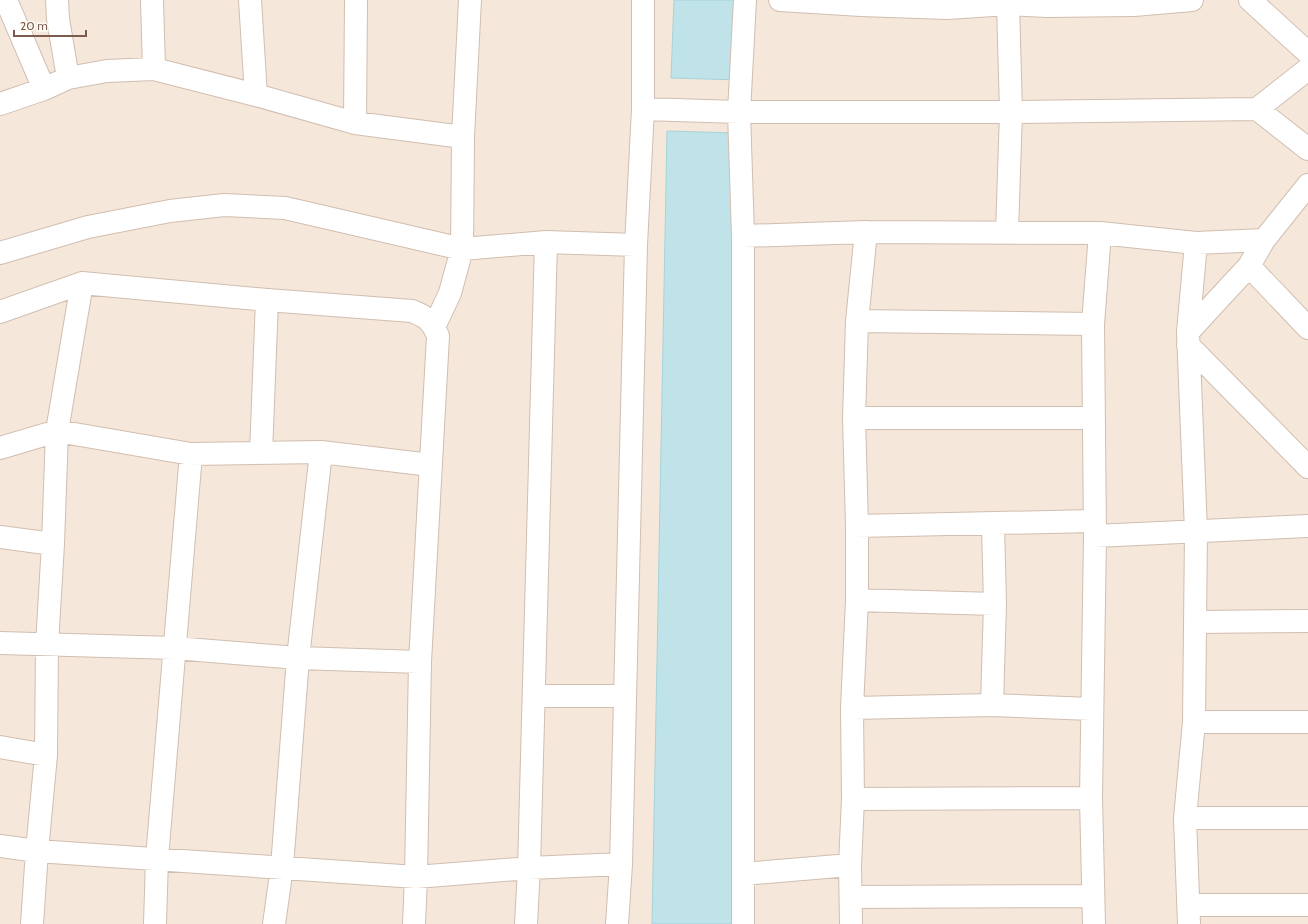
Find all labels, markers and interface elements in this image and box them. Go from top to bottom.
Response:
scale bar [14,12,86,38]
text: 20 m [20,18,48,33]

